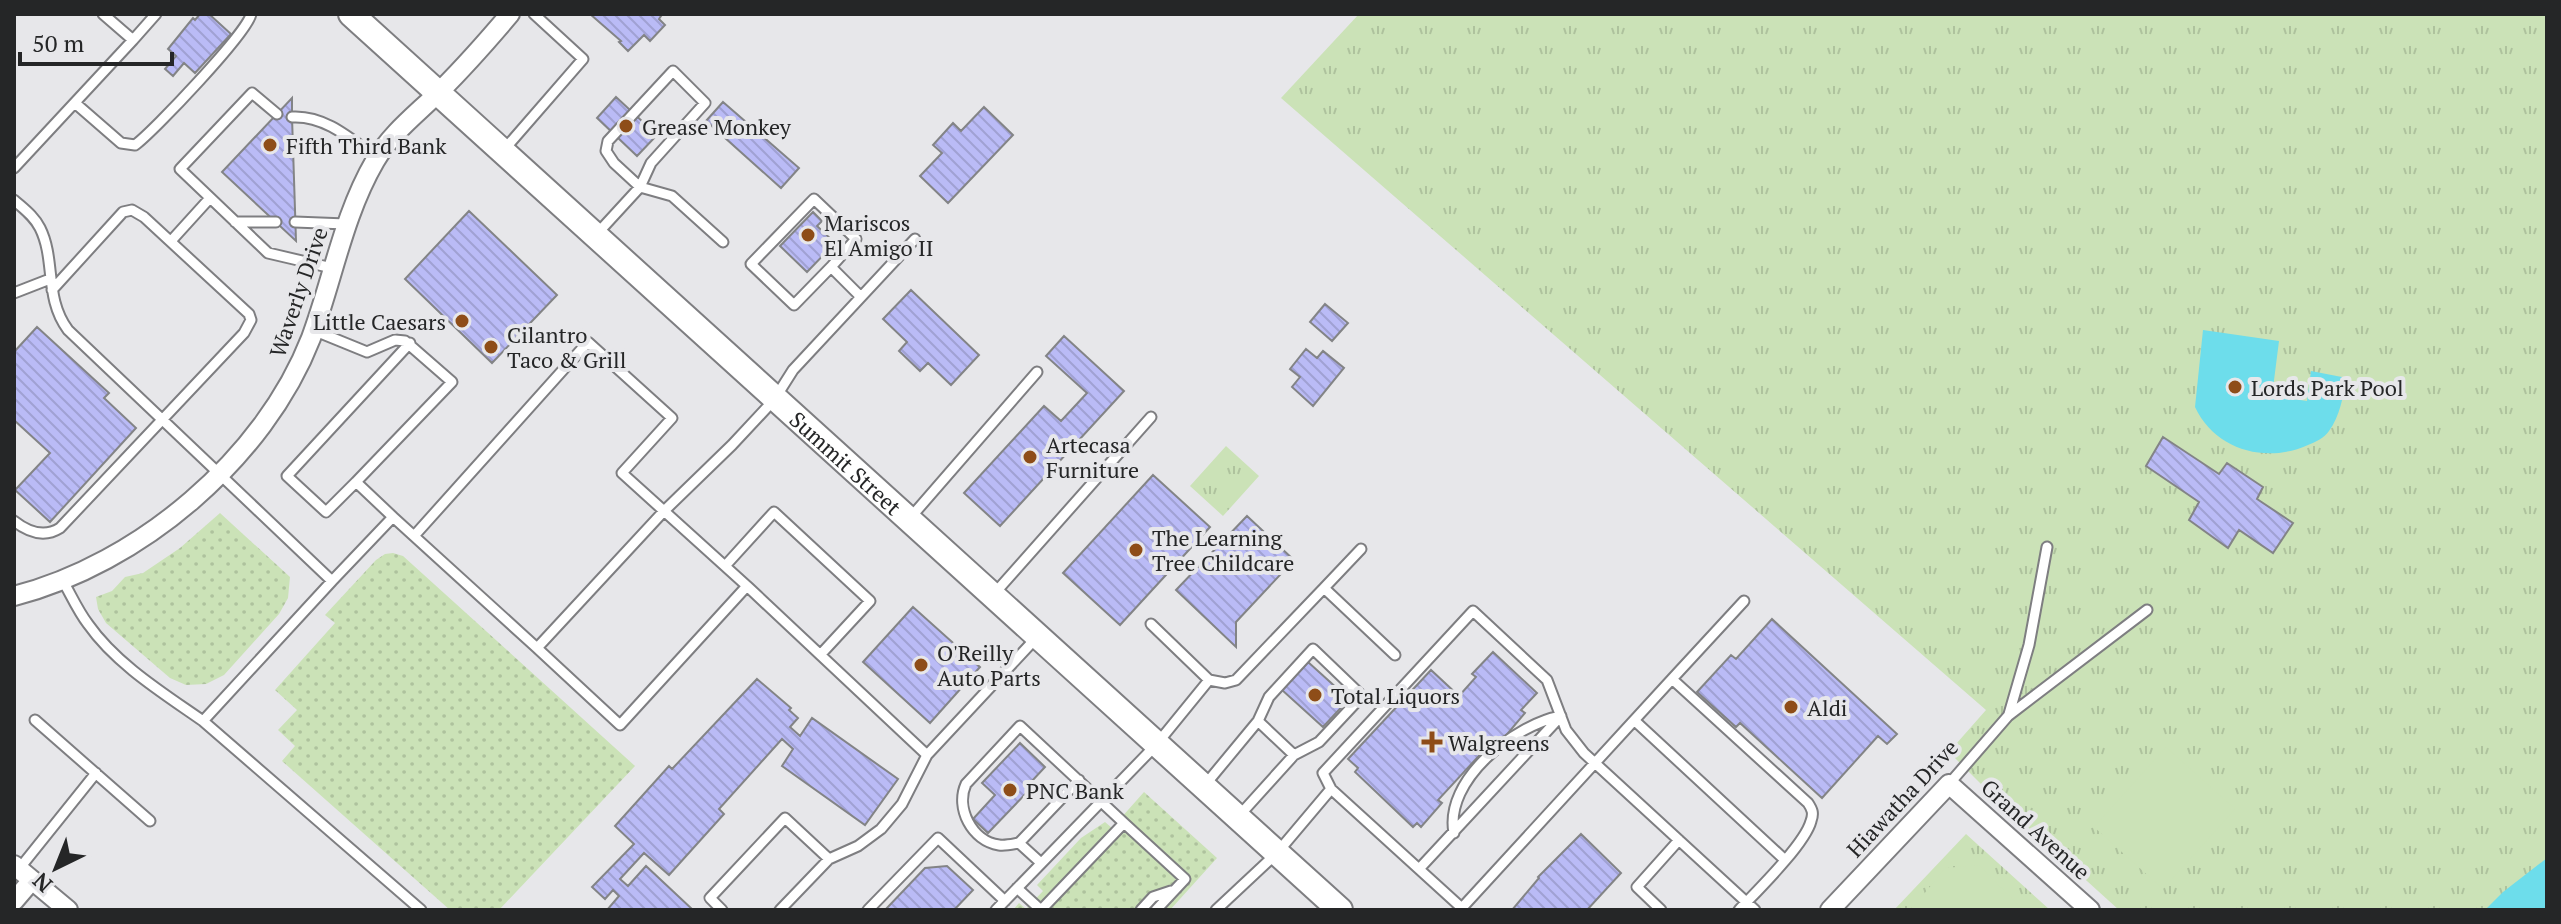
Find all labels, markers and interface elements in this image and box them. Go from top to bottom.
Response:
scale bar [20,16,172,66]
text: 50 m [32,27,84,59]
place label: Grease Monkey [642,112,792,141]
marker: Grease Monkey [617,117,635,135]
place label: Fifth Third Bank [286,131,447,160]
marker: Fifth Third Bank [261,136,279,154]
place label: Mariscos El Amigo II [824,208,934,262]
street label: Waverly Drive [262,223,334,361]
marker: Mariscos El Amigo II [799,226,817,244]
place label: Little Caesars [313,307,446,336]
marker: Little Caesars [453,312,471,330]
place label: Cilantro Taco & Grill [507,320,626,374]
marker: Cilantro Taco & Grill [482,338,500,356]
place label: Lords Park Pool [2251,373,2404,402]
marker: Lords Park Pool [2226,378,2244,396]
street label: Summit Street [784,404,908,521]
place label: Artecasa Furniture [1046,430,1139,484]
marker: Artecasa Furniture [1021,448,1039,466]
place label: The Learning Tree Childcare [1152,523,1294,577]
marker: The Learning Tree Childcare [1127,541,1145,559]
place label: O'Reilly Auto Parts [937,638,1041,692]
marker: O'Reilly Auto Parts [912,656,930,674]
place label: Total Liquors [1331,681,1460,710]
marker: Total Liquors [1306,686,1324,704]
place label: Aldi [1807,693,1847,722]
marker: Aldi [1782,698,1800,716]
place label: Walgreens [1448,728,1550,757]
marker: Walgreens [1423,733,1441,751]
street label: Hiawatha Drive [1840,733,1964,863]
street label: Grand Avenue [1975,772,2097,886]
place label: PNC Bank [1026,776,1124,805]
marker: PNC Bank [1001,781,1019,799]
north arrow [16,828,96,908]
text: N [26,866,58,899]

